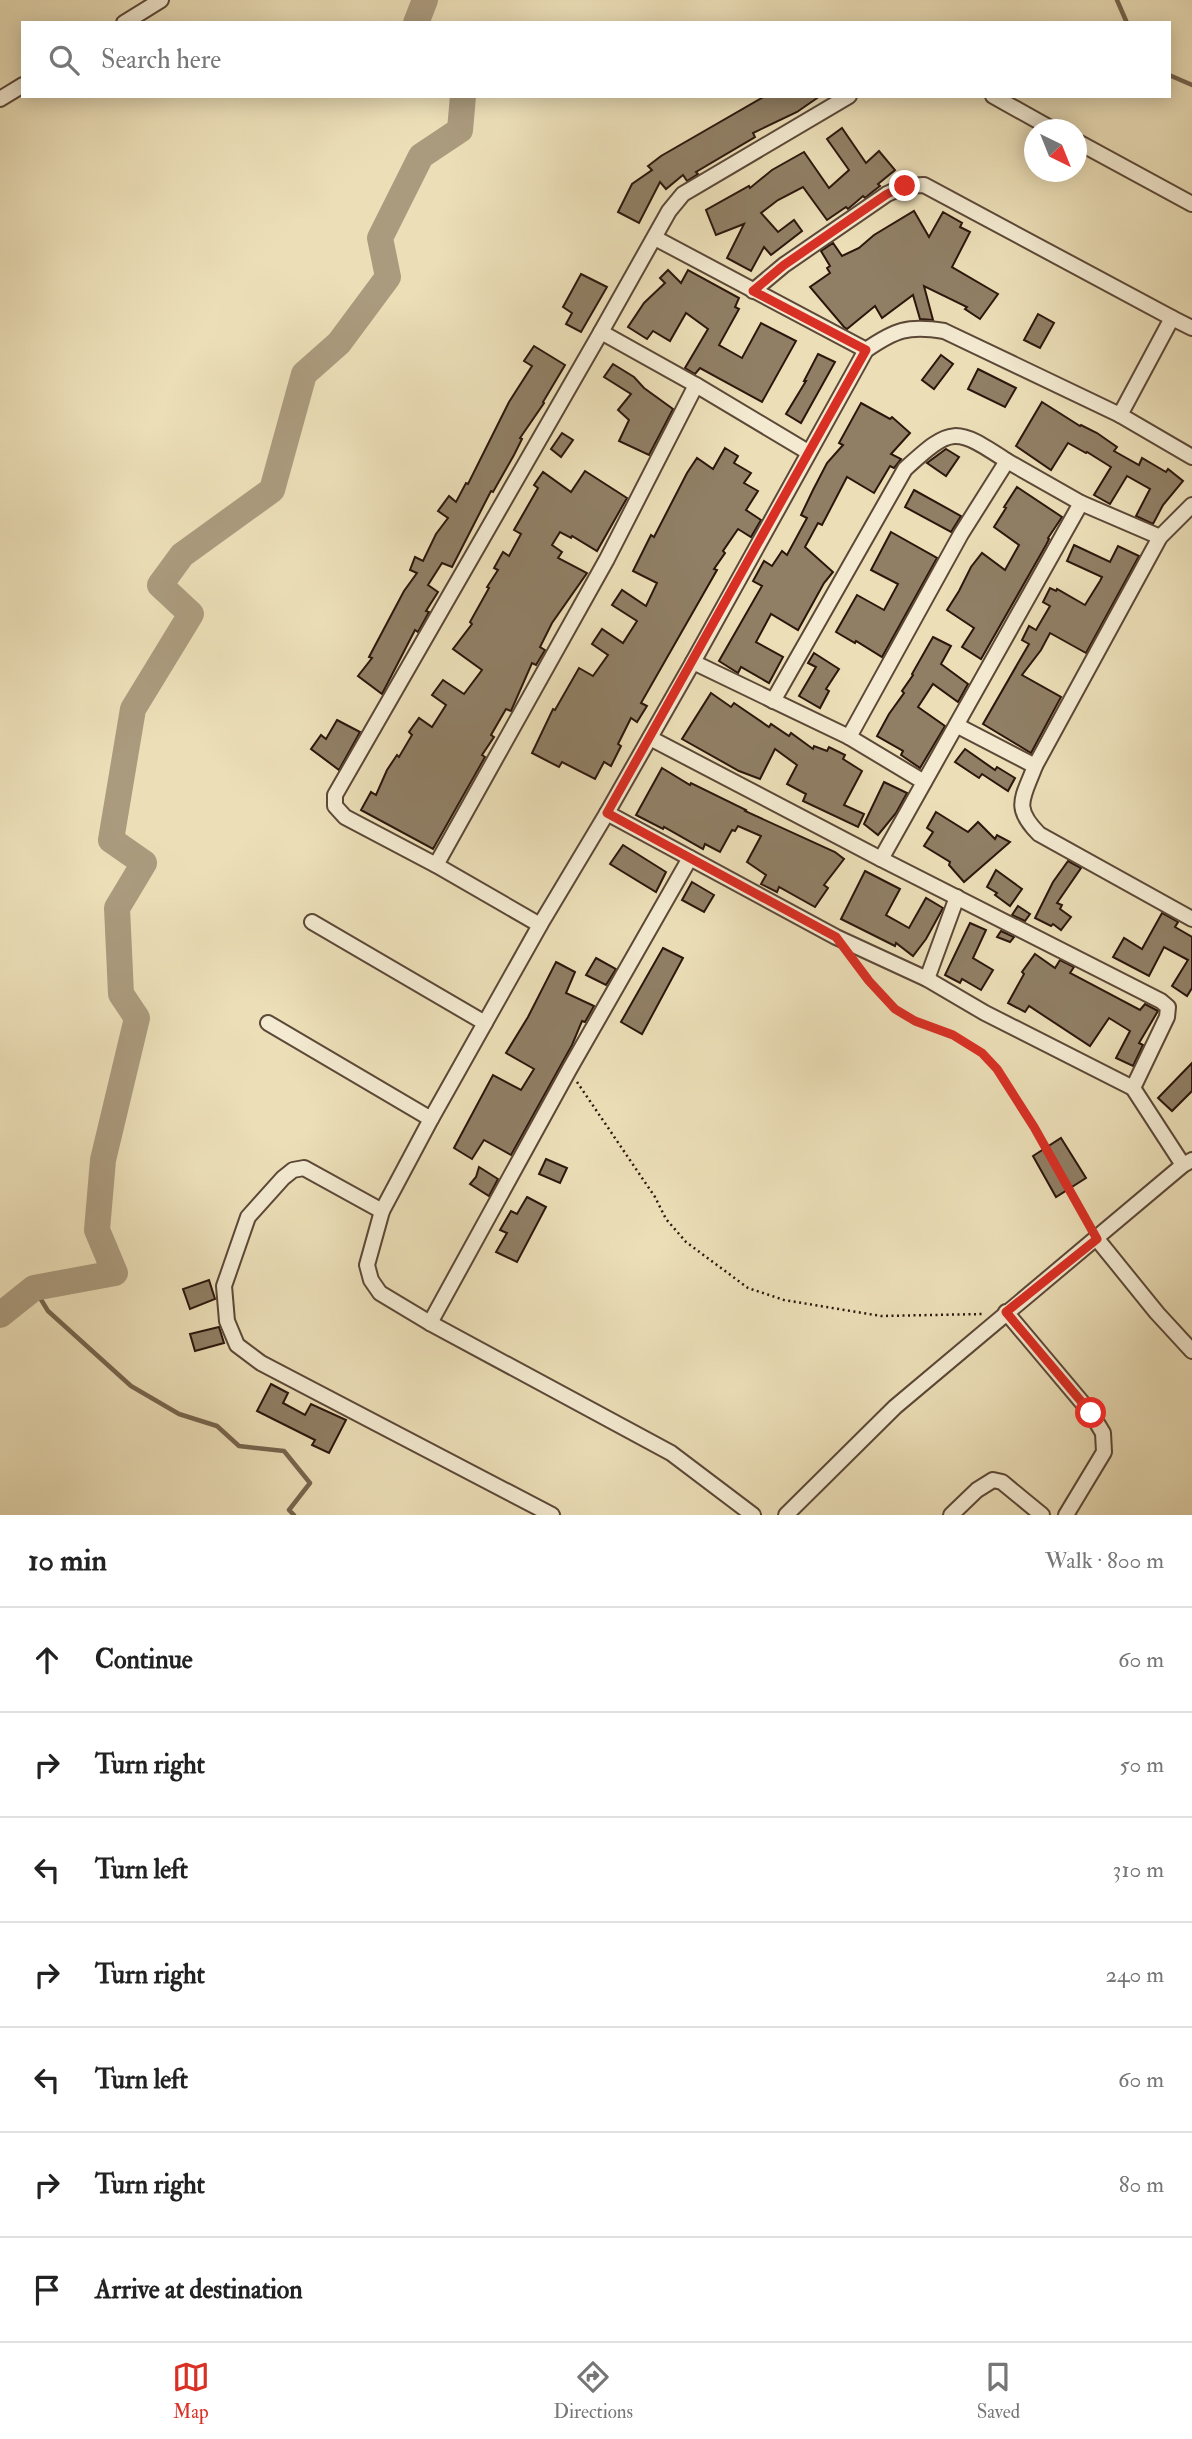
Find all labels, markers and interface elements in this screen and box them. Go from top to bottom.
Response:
search box [21,21,1171,98]
icon: search [45,41,83,79]
text: Search here [101,44,221,76]
north arrow [1024,119,1087,182]
route end [889,170,920,201]
route start [1075,1397,1106,1428]
text: 10 min [28,1542,107,1579]
text: Walk · 800 m [1045,1546,1164,1575]
icon: ahead [28,1641,66,1679]
text: Continue [95,1644,193,1676]
text: 60 m [1118,1645,1164,1674]
icon: right [28,1746,66,1784]
text: Turn right [95,1749,205,1781]
text: 50 m [1120,1750,1164,1779]
icon: left [28,1851,66,1889]
text: Turn left [95,1854,188,1886]
text: 310 m [1113,1855,1164,1884]
icon: right [28,1956,66,1994]
text: Turn right [95,1959,205,1991]
text: 240 m [1105,1960,1164,1989]
icon: left [28,2061,66,2099]
text: Turn left [95,2064,188,2096]
text: 60 m [1118,2065,1164,2094]
icon: right [28,2166,66,2204]
text: Turn right [95,2169,205,2201]
text: 80 m [1119,2170,1164,2199]
icon: arrive [28,2271,66,2309]
text: Arrive at destination [95,2274,303,2306]
tab: Map [172,2358,210,2424]
tab: Directions [553,2358,633,2424]
tab: Saved [977,2358,1020,2424]

